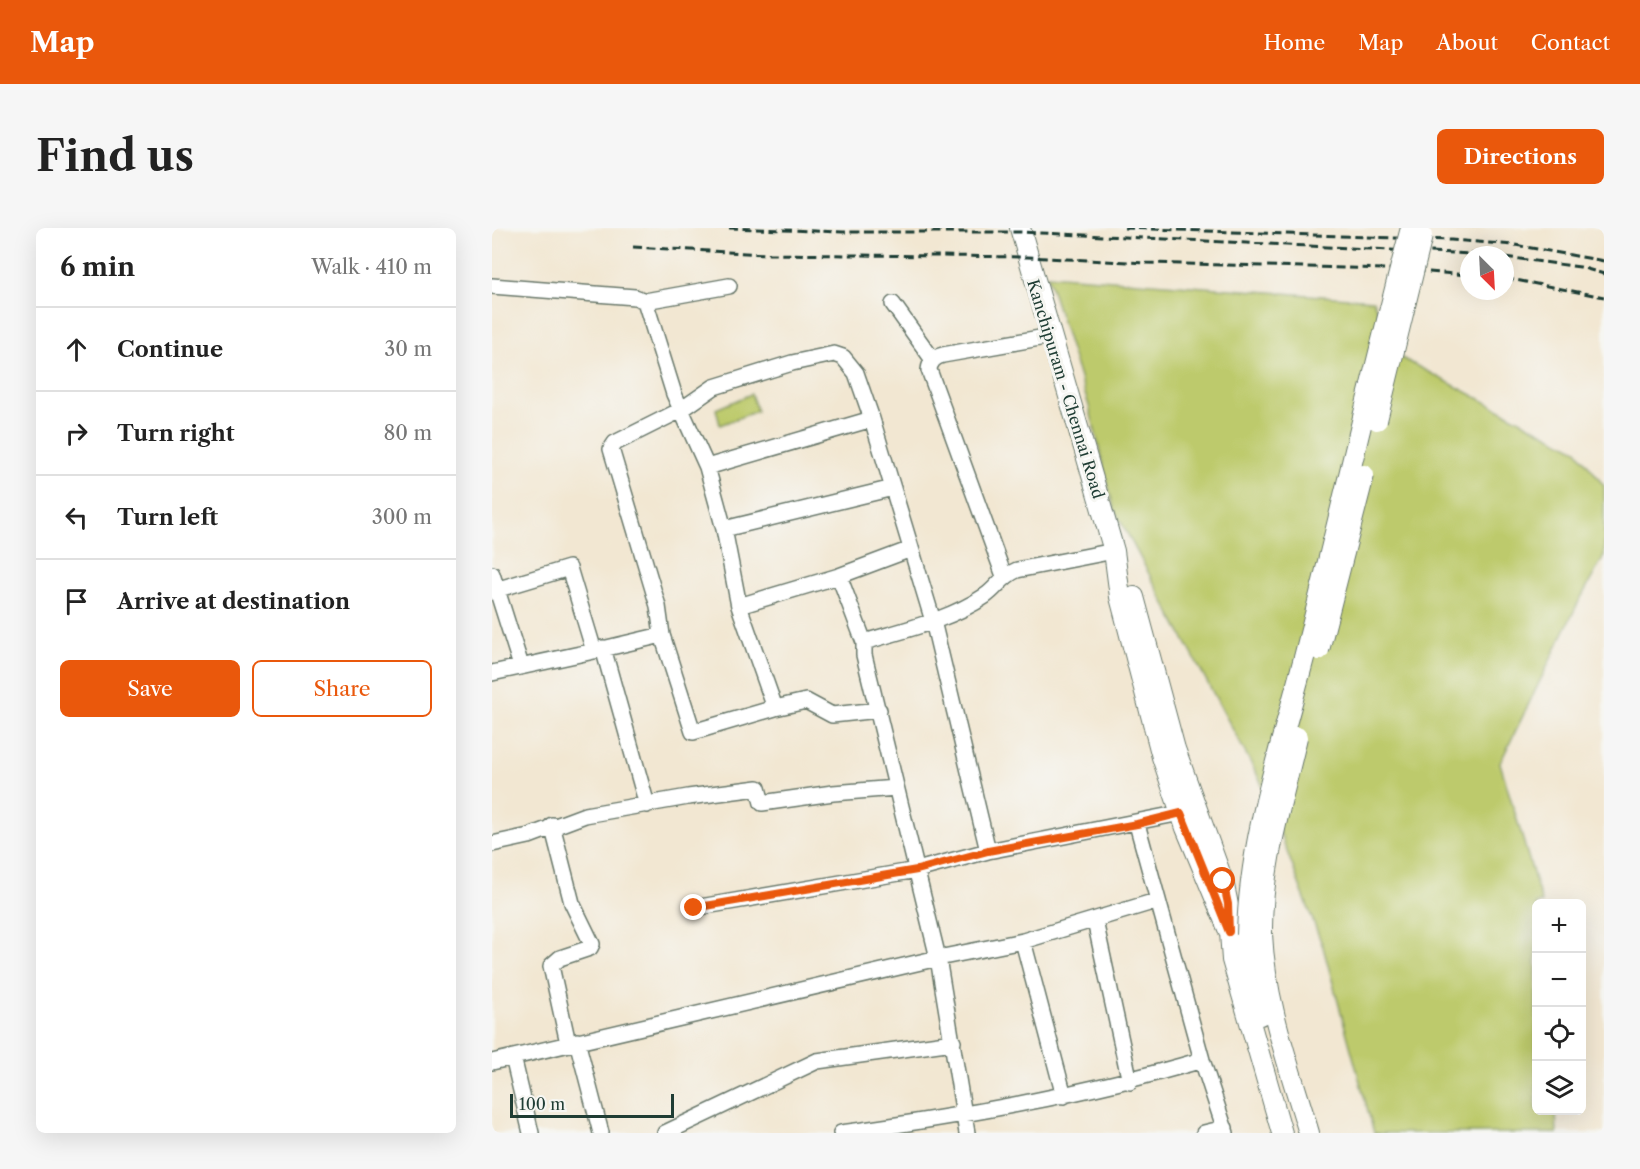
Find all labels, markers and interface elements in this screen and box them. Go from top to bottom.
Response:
text: Map [30,25,94,59]
text: Home [1264,30,1325,55]
text: Map [1358,30,1403,55]
text: About [1436,30,1498,55]
text: Contact [1531,30,1610,55]
button: Directions [1437,129,1604,184]
text: Find us [36,130,194,182]
north arrow [1460,246,1514,300]
text: 6 min [60,251,135,283]
text: Walk · 410 m [311,255,432,279]
street label: Kanchipuram - Chennai Road [1023,277,1109,501]
icon: ahead [60,333,93,366]
text: Continue [117,336,223,363]
text: 30 m [384,337,432,361]
icon: right [60,417,93,450]
text: Turn right [117,420,235,447]
text: 80 m [384,421,432,445]
icon: left [60,501,93,534]
text: Turn left [117,504,218,531]
text: 300 m [372,505,432,529]
icon: arrive [60,585,93,618]
text: Arrive at destination [117,588,350,615]
button: Save [60,660,240,717]
button: Share [252,660,432,717]
route start [1209,867,1235,893]
route end [680,894,706,920]
map controls [1532,899,1586,1115]
button: + [1532,899,1586,953]
button: − [1532,953,1586,1007]
button: locate [1532,1007,1586,1061]
button: layers [1532,1061,1586,1115]
scale bar [510,1091,674,1118]
text: 100 m [519,1094,565,1114]

